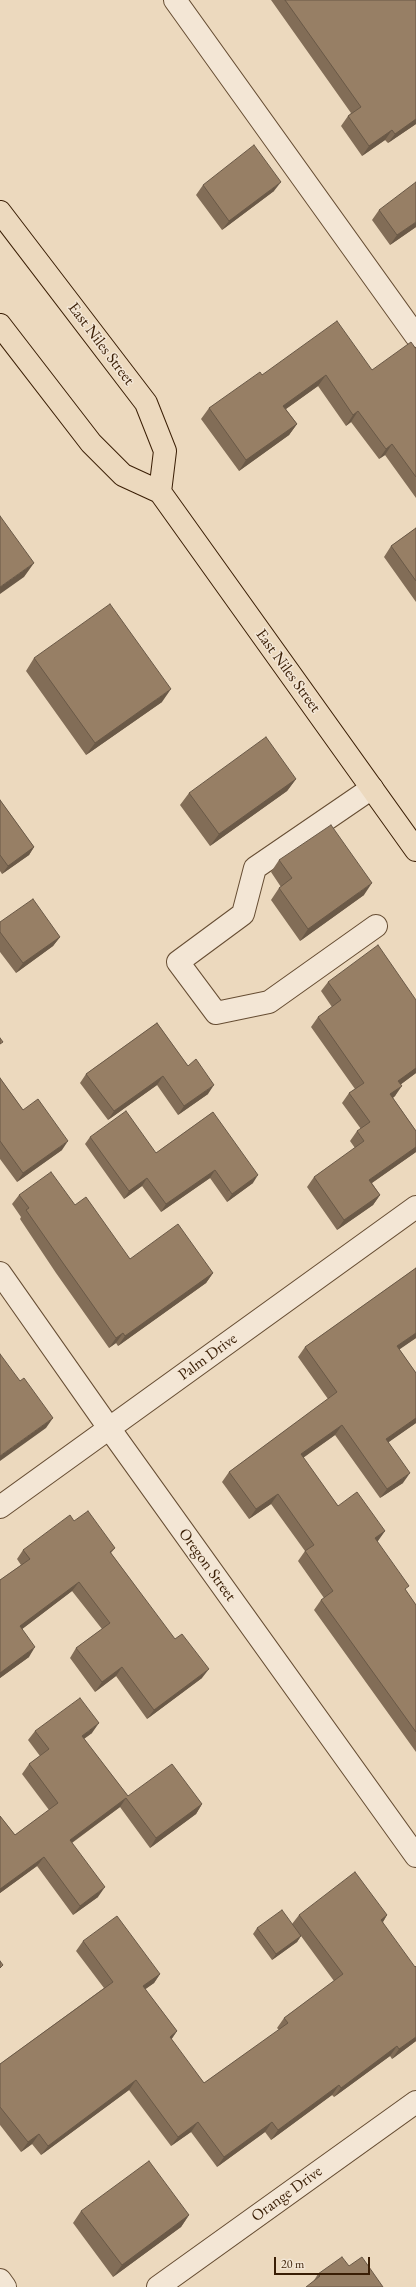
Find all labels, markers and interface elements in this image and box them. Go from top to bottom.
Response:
street label: East Niles Street [64,299,138,389]
street label: East Niles Street [251,625,325,717]
street label: Palm Drive [175,1329,241,1385]
street label: Oregon Street [174,1525,240,1605]
street label: Orange Drive [248,2162,326,2226]
scale bar [276,2249,372,2275]
text: 20 m [281,2256,304,2272]

